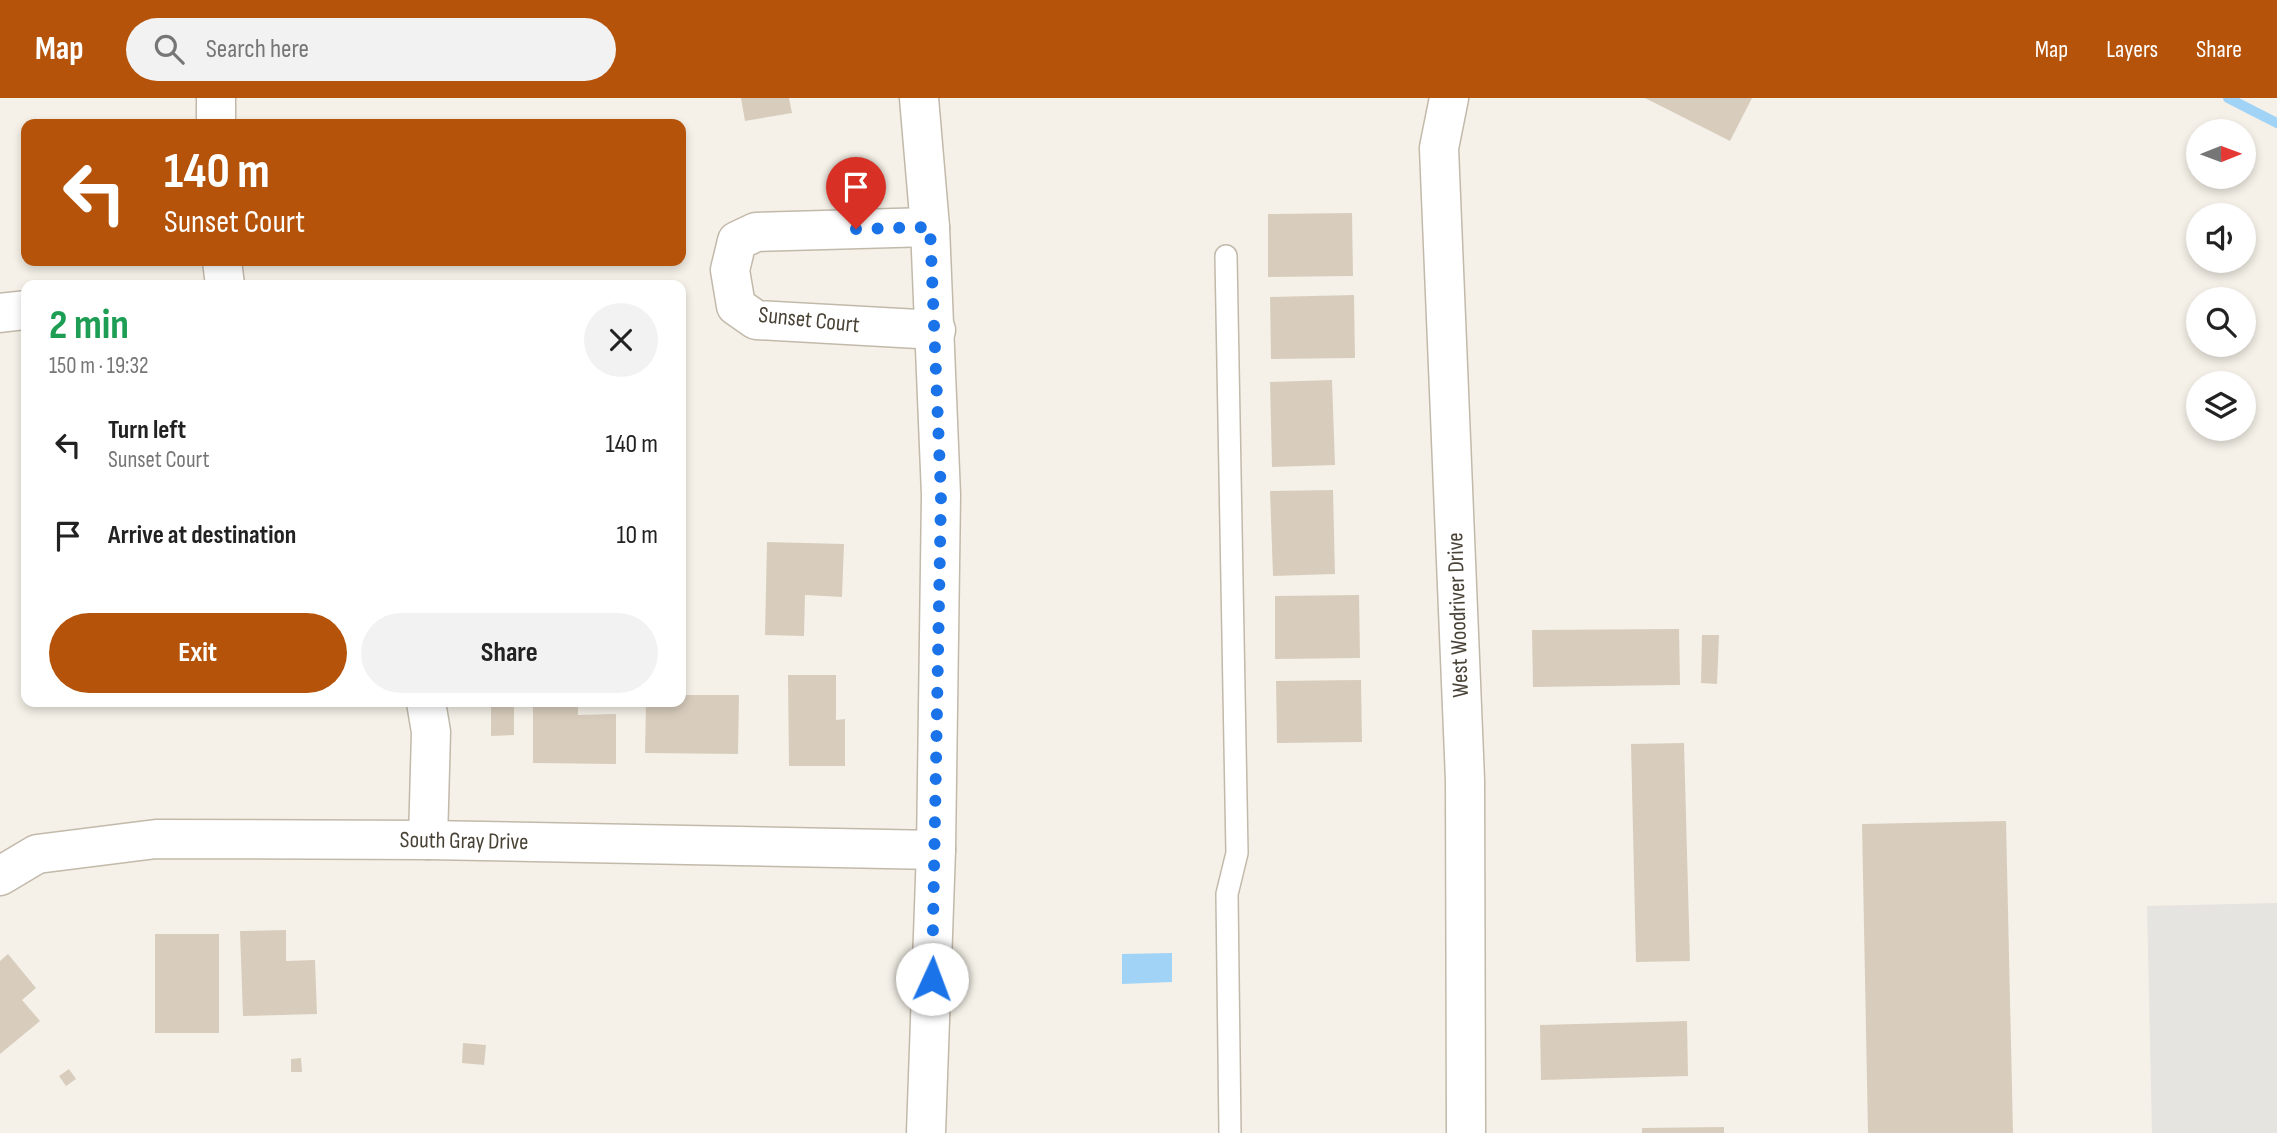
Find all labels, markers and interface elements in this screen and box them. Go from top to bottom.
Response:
search box [126,18,616,81]
text: Map [35,29,84,69]
icon: search [150,30,188,68]
text: Search here [206,34,309,65]
text: Map [2035,35,2068,64]
text: Layers [2106,35,2158,64]
text: Share [2196,35,2242,64]
north arrow [2186,119,2256,189]
map controls [2186,119,2256,441]
text: 140 m [164,143,270,202]
icon: left [49,147,140,238]
pin [826,157,886,229]
icon: arrive [837,168,875,206]
text: Sunset Court [164,203,305,242]
button: sound [2186,203,2256,273]
button: search [2186,287,2256,357]
text: 2 min [49,300,129,351]
street label: Sunset Court [757,301,861,339]
button: close [584,303,658,377]
text: 150 m · 19:32 [49,352,149,380]
button: layers [2186,371,2256,441]
text: Turn left [108,415,186,446]
icon: left [49,426,87,464]
text: 140 m [606,429,658,460]
text: Sunset Court [108,446,209,474]
icon: arrive [49,517,87,555]
text: Arrive at destination [108,520,296,551]
text: 10 m [616,520,658,551]
street label: West Woodriver Drive [1441,532,1475,698]
button: Exit [49,613,347,693]
button: Share [361,613,658,693]
street label: South Gray Drive [399,826,529,856]
position arrow [895,942,969,1016]

